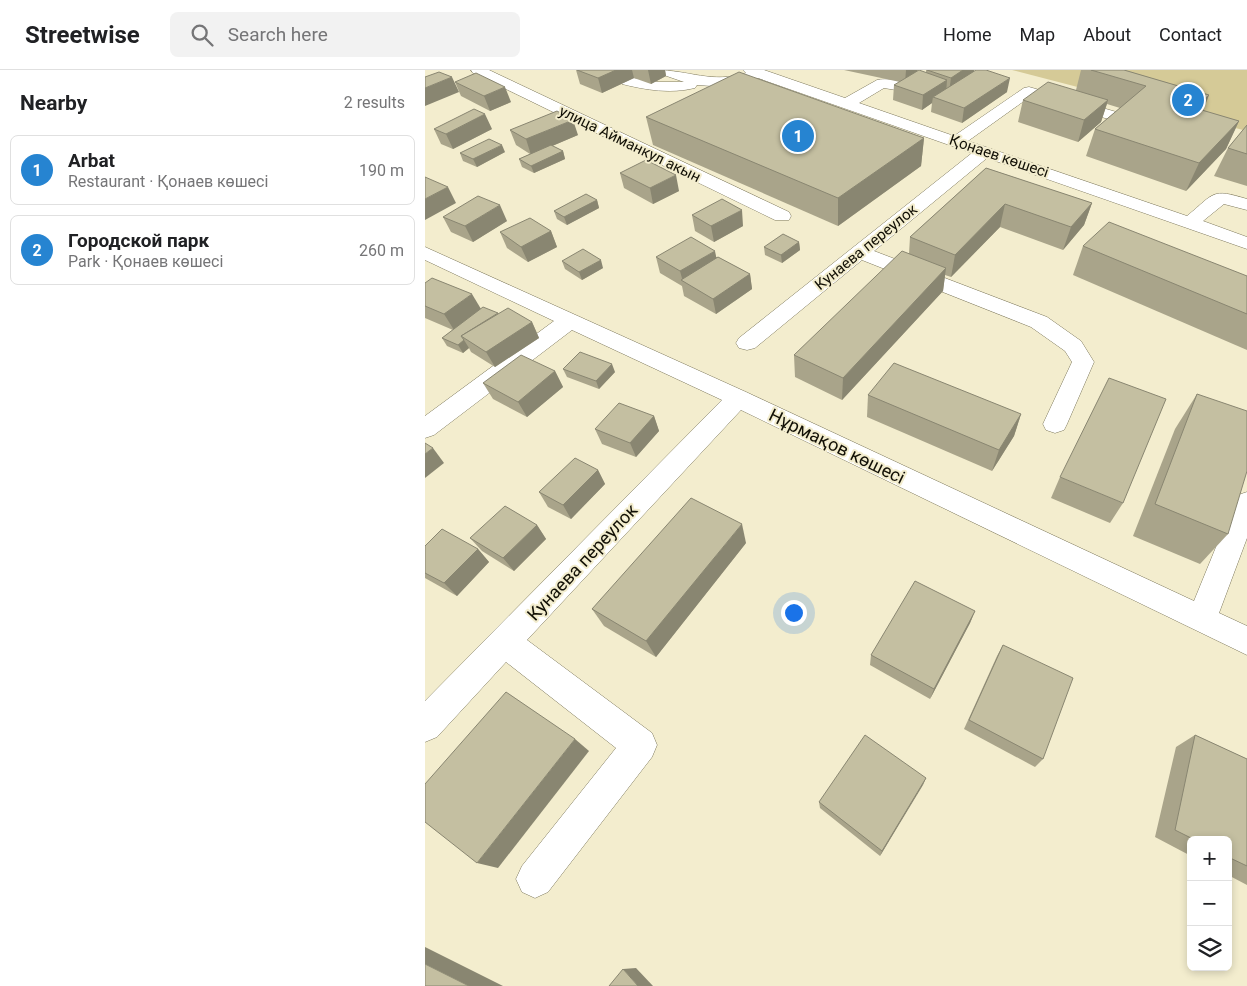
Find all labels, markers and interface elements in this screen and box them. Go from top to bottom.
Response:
search box [170,12,520,57]
text: Streetwise [25,21,140,49]
icon: search [188,21,216,49]
text: Search here [228,23,328,46]
text: Home [943,24,992,45]
text: Map [1020,24,1055,45]
text: About [1083,24,1131,45]
text: Contact [1159,24,1222,45]
pin: 2 [1172,81,1204,119]
text: Nearby [20,91,87,115]
text: 2 results [344,93,405,112]
street label: улица Айманкул акын [556,102,704,186]
pin: 1 [782,117,814,155]
street label: Қонаев көшесі [947,131,1051,181]
text: Arbat [68,149,115,172]
text: 1 [32,161,42,180]
text: 190 m [359,161,404,180]
text: Restaurant · Қонаев көшесі [68,172,268,191]
street label: Кунаева переулок [811,200,921,294]
text: Городской парк [68,229,209,252]
text: 2 [32,241,42,260]
text: 260 m [359,241,404,260]
text: Park · Қонаев көшесі [68,252,223,271]
street label: Нұрмақов көшесі [766,404,908,488]
street label: Кунаева переулок [522,499,642,625]
your location [781,600,807,626]
map controls [1187,836,1232,971]
button: + [1187,836,1232,881]
button: − [1187,881,1232,926]
button: layers [1187,926,1232,971]

